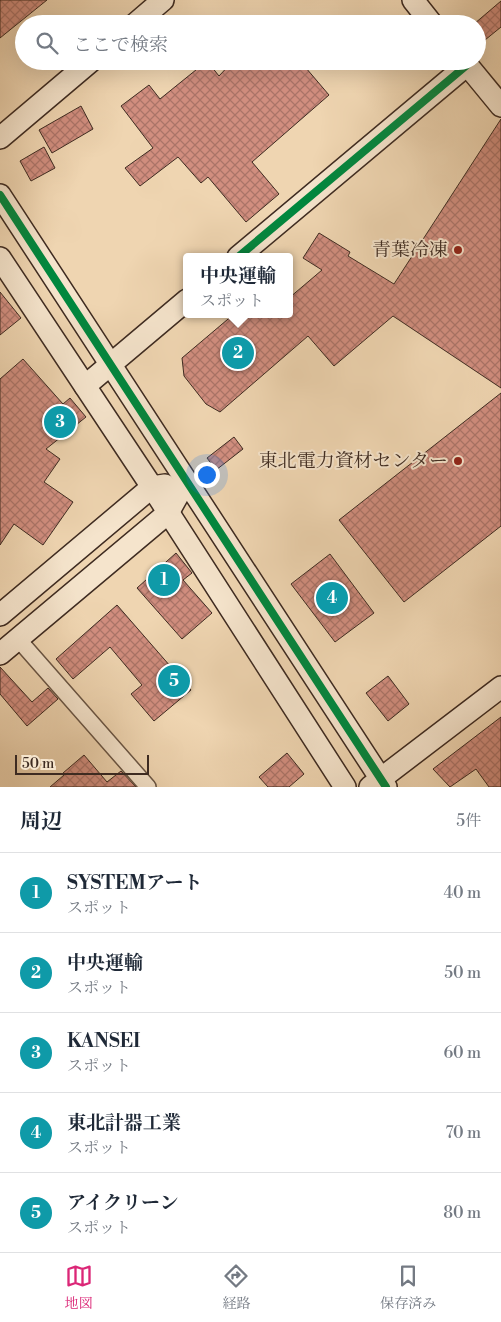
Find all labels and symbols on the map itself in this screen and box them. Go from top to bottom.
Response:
place label: 青葉冷凍 [372,238,448,262]
marker: 青葉冷凍 [452,244,464,256]
pin: 2 [222,334,254,372]
pin: 3 [44,403,76,441]
place label: 東北電力資材センター [259,449,448,473]
marker: 東北電力資材センター [452,455,464,467]
your location [194,462,220,488]
pin: 1 [148,561,180,599]
pin: 4 [316,579,348,617]
pin: 5 [158,662,190,700]
scale bar [15,752,149,775]

